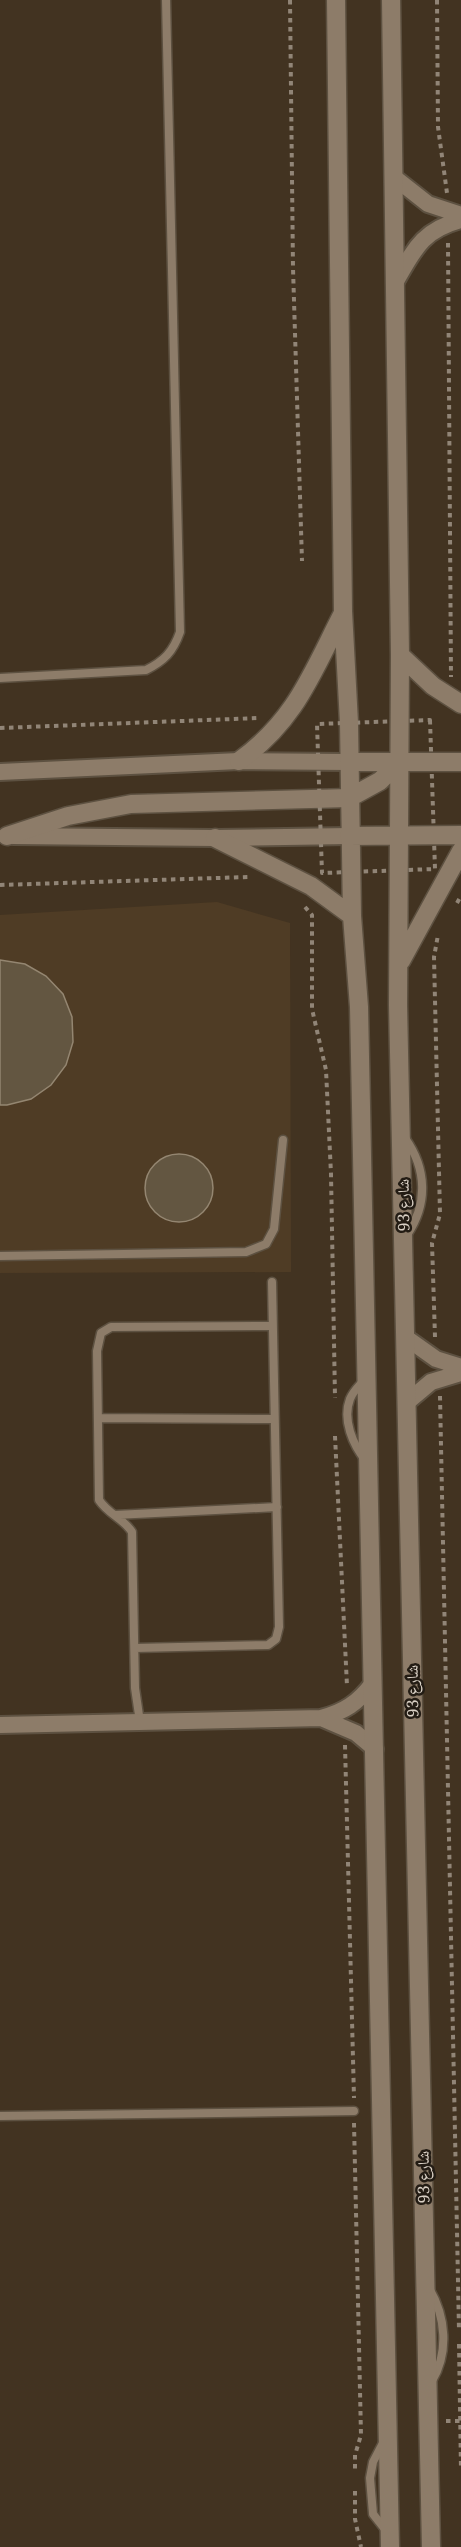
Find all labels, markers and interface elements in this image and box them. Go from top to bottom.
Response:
street label: شارع 93 [392,1179,414,1231]
street label: شارع 93 [401,1665,423,1717]
street label: شارع 93 [412,2151,434,2203]

